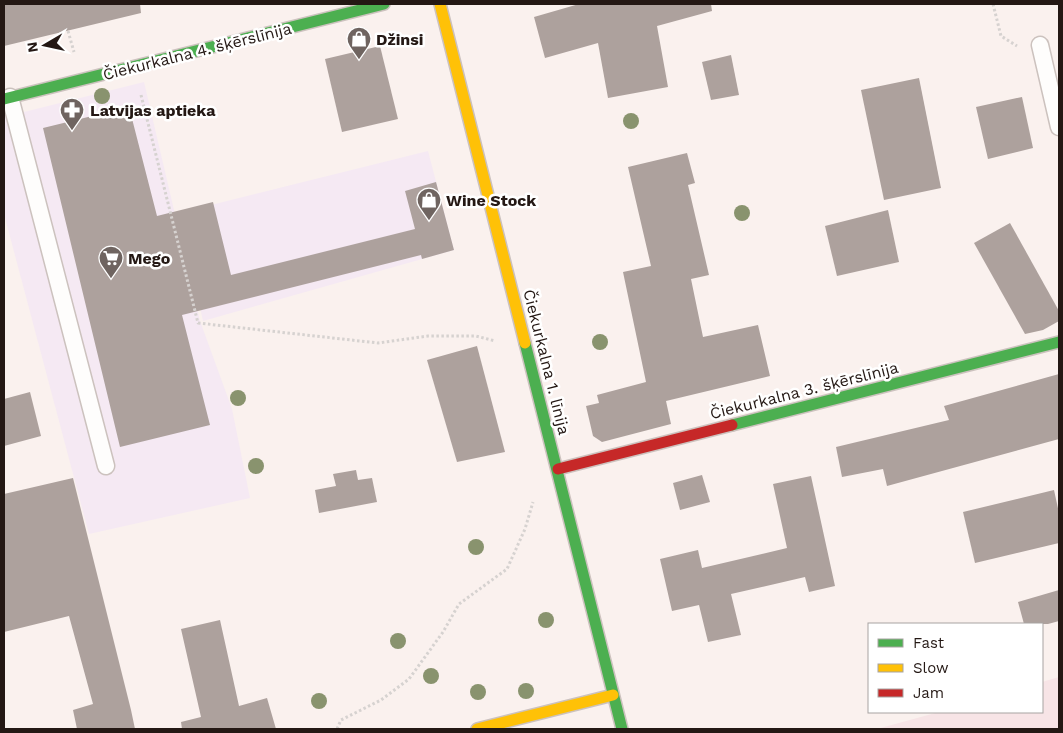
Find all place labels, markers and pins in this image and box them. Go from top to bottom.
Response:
shop icon: Džinsi [346,26,372,60]
place label: Džinsi [376,30,423,49]
pharmacy icon: Latvijas aptieka [59,97,85,131]
place label: Latvijas aptieka [90,101,216,120]
shop icon: Wine Stock [416,187,442,221]
place label: Wine Stock [446,191,536,210]
supermarket icon: Mego [98,245,124,279]
place label: Mego [128,249,171,268]

